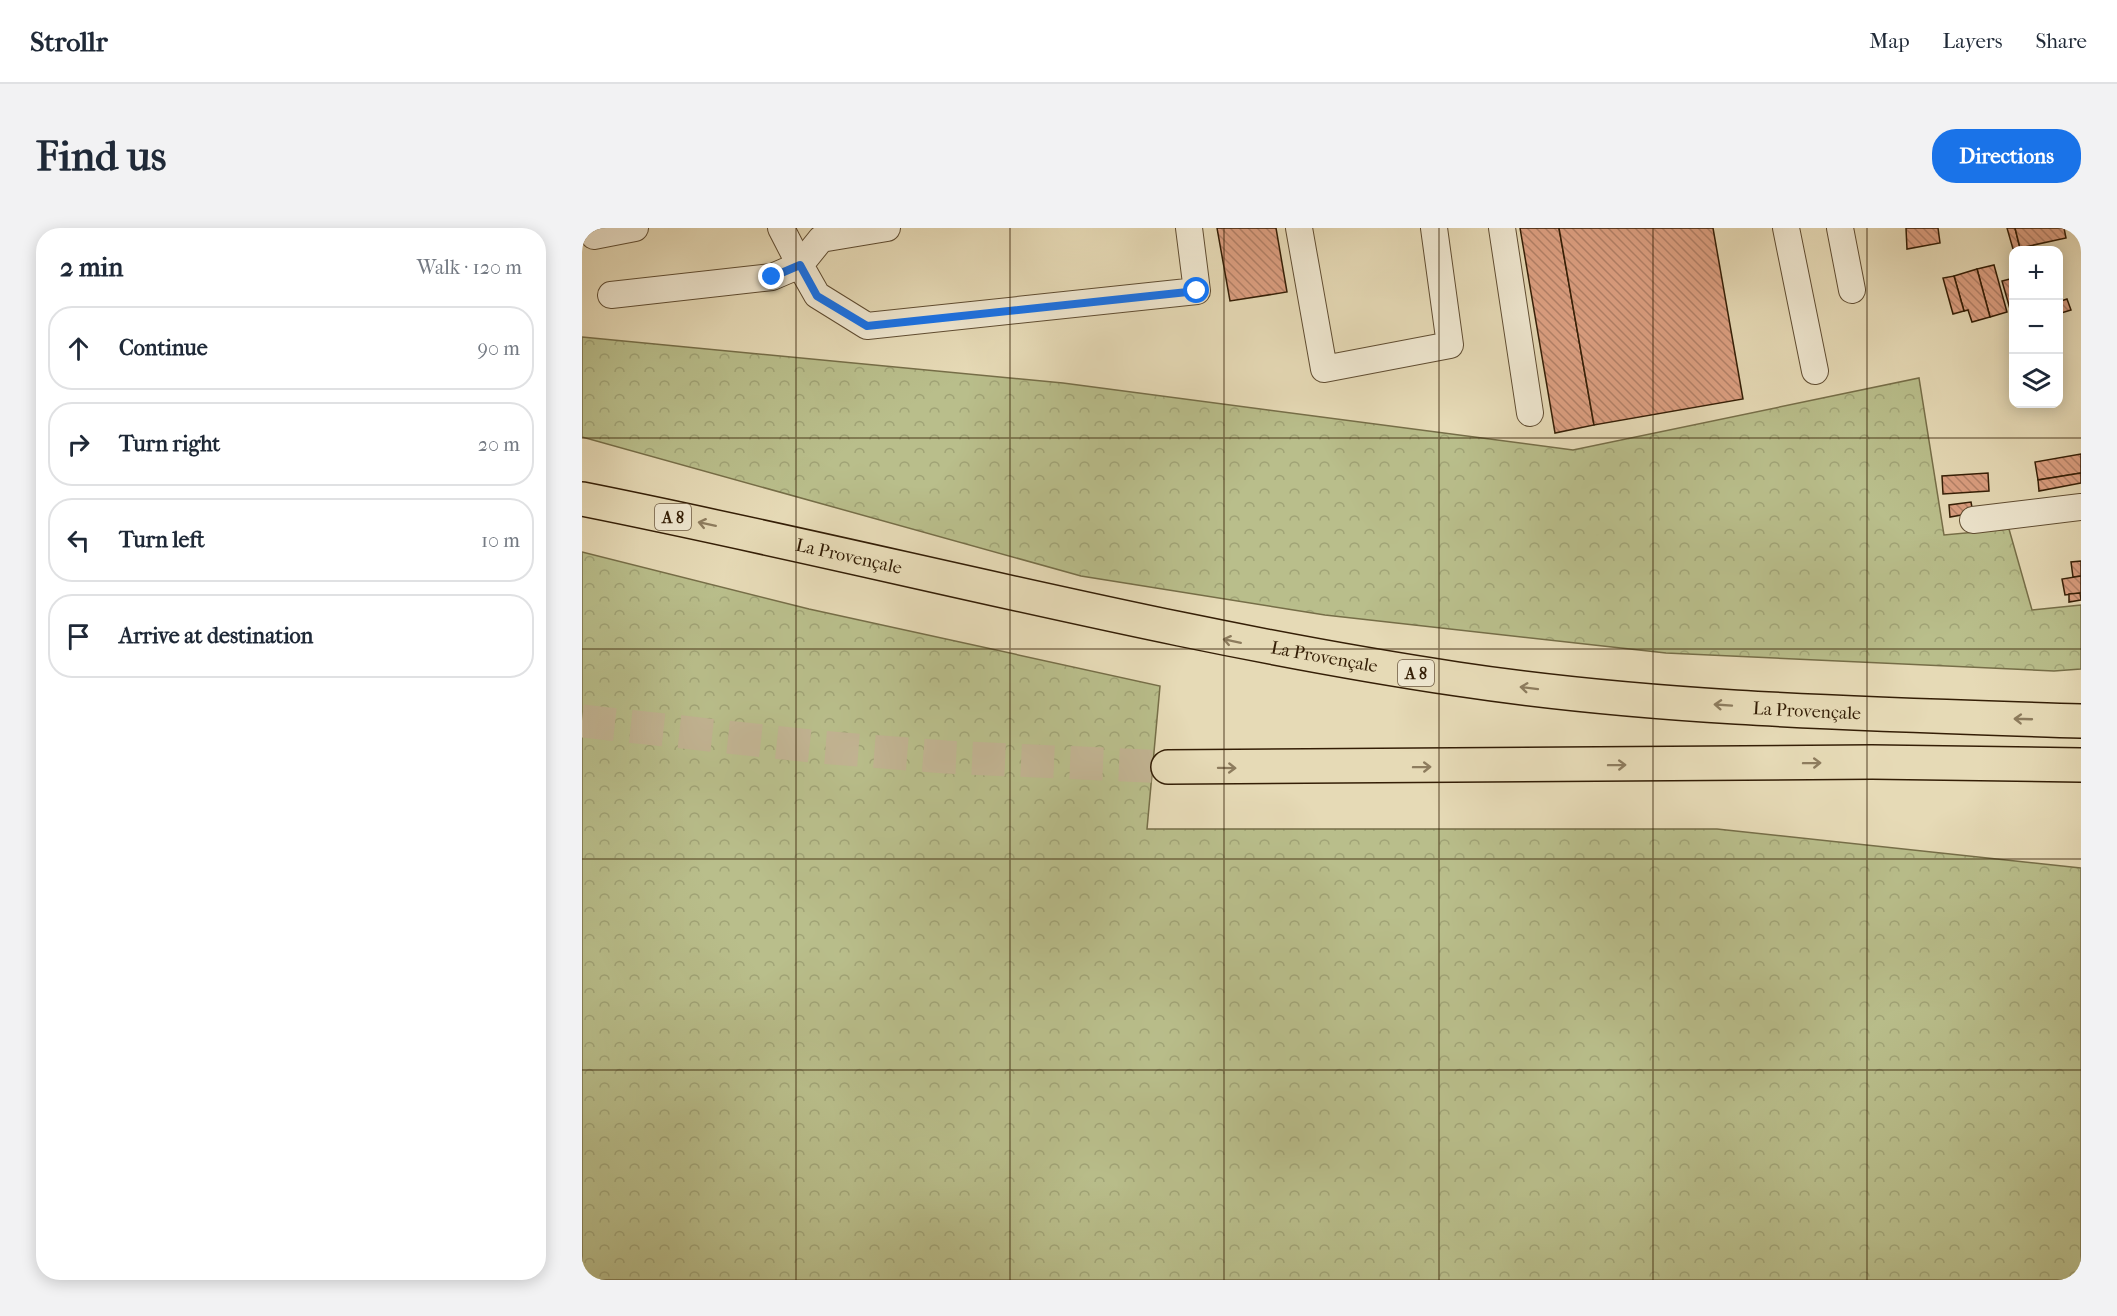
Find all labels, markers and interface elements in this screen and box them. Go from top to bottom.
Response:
text: Strollr [30,25,108,58]
text: Map [1869,29,1910,53]
text: Layers [1943,29,2002,53]
text: Share [2035,29,2087,53]
button: Directions [1932,129,2081,183]
text: Find us [36,132,166,181]
map controls [2009,246,2063,408]
button: + [2009,246,2063,300]
text: 2 min [60,252,123,283]
text: Walk · 120 m [417,256,522,279]
route end [758,263,784,289]
route start [1183,277,1209,303]
button: − [2009,300,2063,354]
icon: ahead [62,332,95,365]
text: Continue [119,335,208,361]
text: 90 m [478,337,520,360]
button: layers [2009,354,2063,408]
icon: right [62,428,95,461]
text: Turn right [119,431,220,457]
text: 20 m [478,433,520,456]
road number: A 8 [655,504,691,530]
one-way arrow [698,518,717,529]
icon: left [62,524,95,557]
text: Turn left [119,527,205,553]
text: 10 m [481,529,520,552]
street label: La Provençale [794,535,904,579]
icon: arrive [62,620,95,653]
text: Arrive at destination [119,623,313,649]
one-way arrow [1223,635,1243,646]
street label: La Provençale [1269,637,1379,677]
road number: A 8 [1398,660,1434,686]
one-way arrow [1519,682,1539,693]
street label: La Provençale [1752,698,1862,724]
one-way arrow [1713,699,1733,710]
one-way arrow [2013,713,2033,725]
one-way arrow [1801,757,1821,769]
one-way arrow [1606,759,1626,771]
one-way arrow [1411,761,1431,773]
one-way arrow [1216,762,1236,774]

